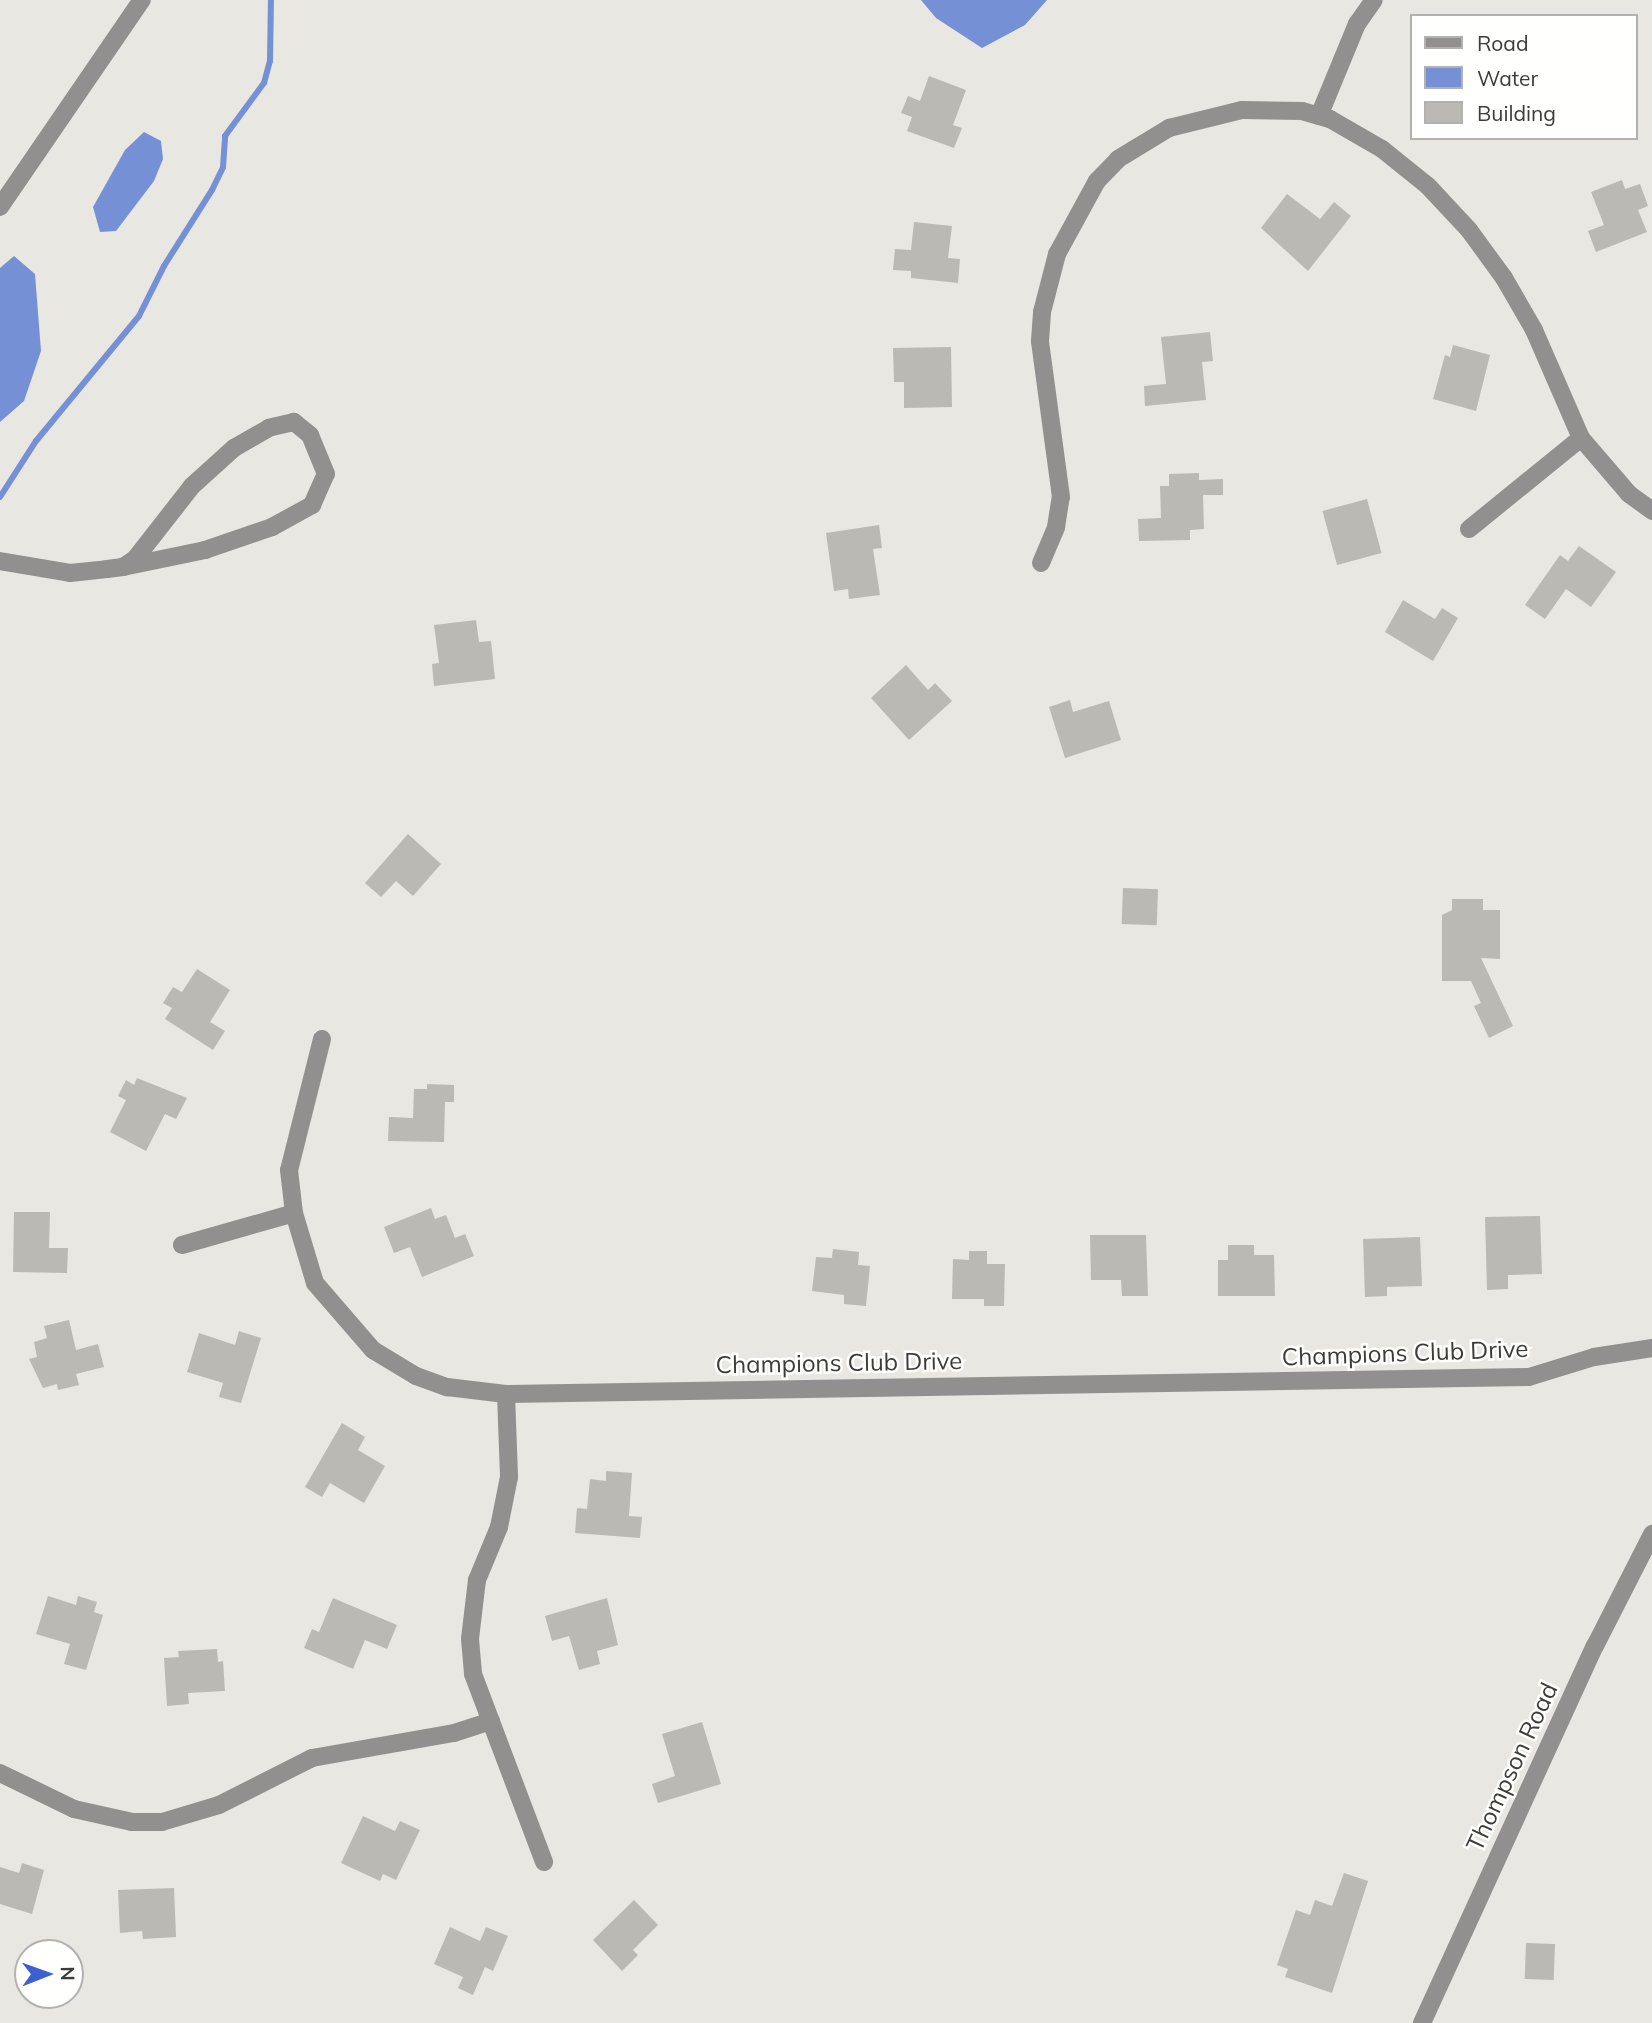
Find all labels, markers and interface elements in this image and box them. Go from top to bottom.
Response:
legend [1410,14,1638,140]
text: Road [1477,30,1528,56]
text: Water [1477,65,1538,91]
text: Building [1477,100,1556,126]
street label: Champions Club Drive [1281,1334,1529,1372]
street label: Champions Club Drive [715,1346,963,1380]
street label: Thompson Road [1460,1678,1564,1856]
north arrow [14,1939,84,2009]
text: N [56,1966,80,1981]

